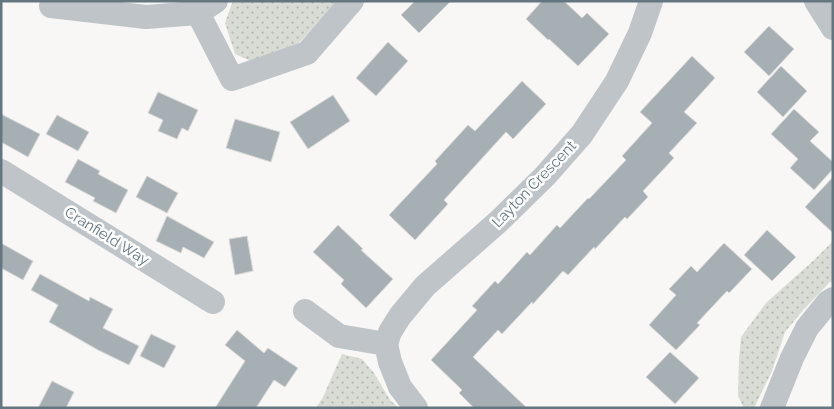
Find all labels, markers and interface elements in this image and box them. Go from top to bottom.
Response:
street label: Layton Crescent [488,137,580,231]
street label: Cranfield Way [61,203,153,269]

